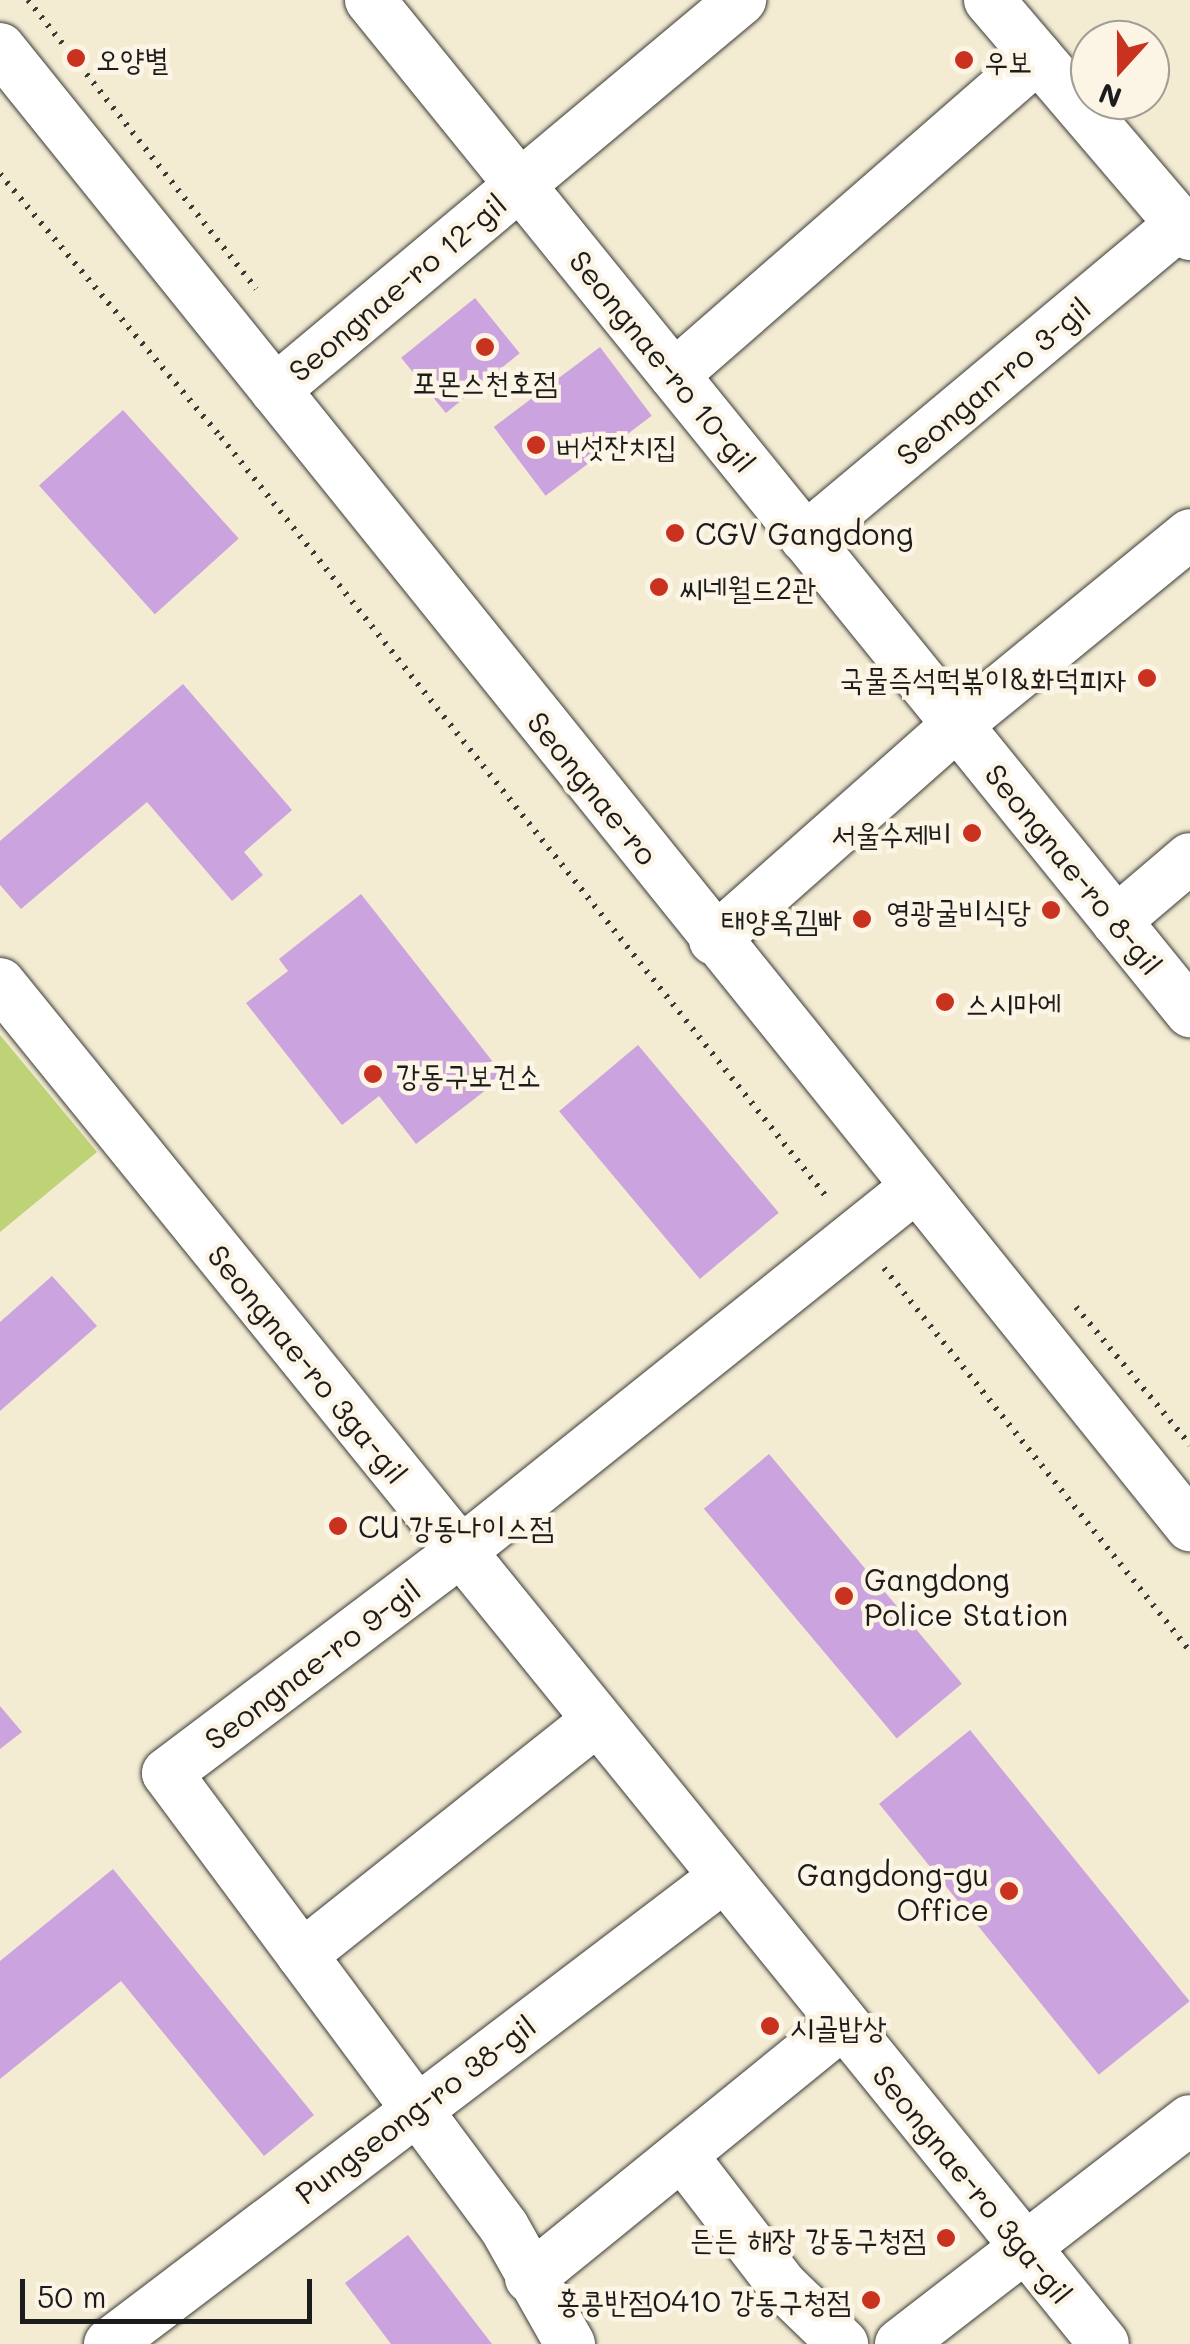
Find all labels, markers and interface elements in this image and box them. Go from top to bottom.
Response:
north arrow [1070,20,1170,120]
place label: 오양별 [96,40,168,76]
place label: 우보 [984,42,1032,78]
marker: 오양별 [65,47,87,69]
marker: 우보 [953,49,975,71]
text: N [1094,76,1126,117]
street label: Seongnae-ro 12-gil [281,185,513,389]
street label: Seongnae-ro 10-gil [562,243,764,479]
street label: Seongan-ro 3-gil [889,289,1097,473]
marker: 포몬스천호점 [474,336,496,358]
place label: 포몬스천호점 [413,363,557,399]
place label: 버섯잔치집 [556,427,677,463]
marker: 버섯잔치집 [525,434,547,456]
place label: CGV Gangdong [695,515,913,551]
marker: CGV Gangdong [664,522,686,544]
place label: 씨네월드2관 [679,569,816,605]
marker: 씨네월드2관 [648,576,670,598]
place label: 국물즉석떡볶이&화덕피자 [840,660,1127,696]
marker: 국물즉석떡볶이&화덕피자 [1136,667,1158,689]
street label: Seongnae-ro [520,704,666,872]
street label: Seongnae-ro 8-gil [978,756,1170,982]
place label: 서울수제비 [831,815,952,851]
marker: 서울수제비 [961,822,983,844]
place label: 영광굴비식당 [886,892,1031,928]
marker: 영광굴비식당 [1040,899,1062,921]
place label: 태양옥김빠 [721,901,842,937]
marker: 태양옥김빠 [851,908,873,930]
place label: 스시마에 [965,984,1062,1020]
marker: 스시마에 [934,991,956,1013]
place label: 강동구보건소 [396,1056,541,1092]
marker: 강동구보건소 [360,1061,386,1087]
street label: Seongnae-ro 3ga-gil [201,1237,415,1491]
place label: CU 강동나이스점 [358,1508,554,1544]
marker: CU 강동나이스점 [327,1515,349,1537]
place label: Gangdong Police Station [864,1561,1068,1632]
street label: Seongnae-ro 9-gil [197,1571,427,1757]
marker: Gangdong Police Station [833,1585,855,1607]
place label: Gangdong-gu Office [797,1856,989,1926]
marker: Gangdong-gu Office [998,1880,1020,1902]
street label: Pungseong-ro 38-gil [288,2007,542,2211]
place label: 시골밥상 [790,2008,887,2044]
marker: 시골밥상 [759,2015,781,2037]
street label: Seongnae-ro 3ga-gil [866,2057,1080,2311]
place label: 든든 해장 강동구청점 [690,2220,926,2256]
marker: 든든 해장 강동구청점 [935,2227,957,2249]
scale bar [25,2259,318,2321]
text: 50 m [37,2276,107,2316]
place label: 홍콩반점0410 강동구청점 [556,2282,851,2318]
marker: 홍콩반점0410 강동구청점 [860,2289,882,2311]

